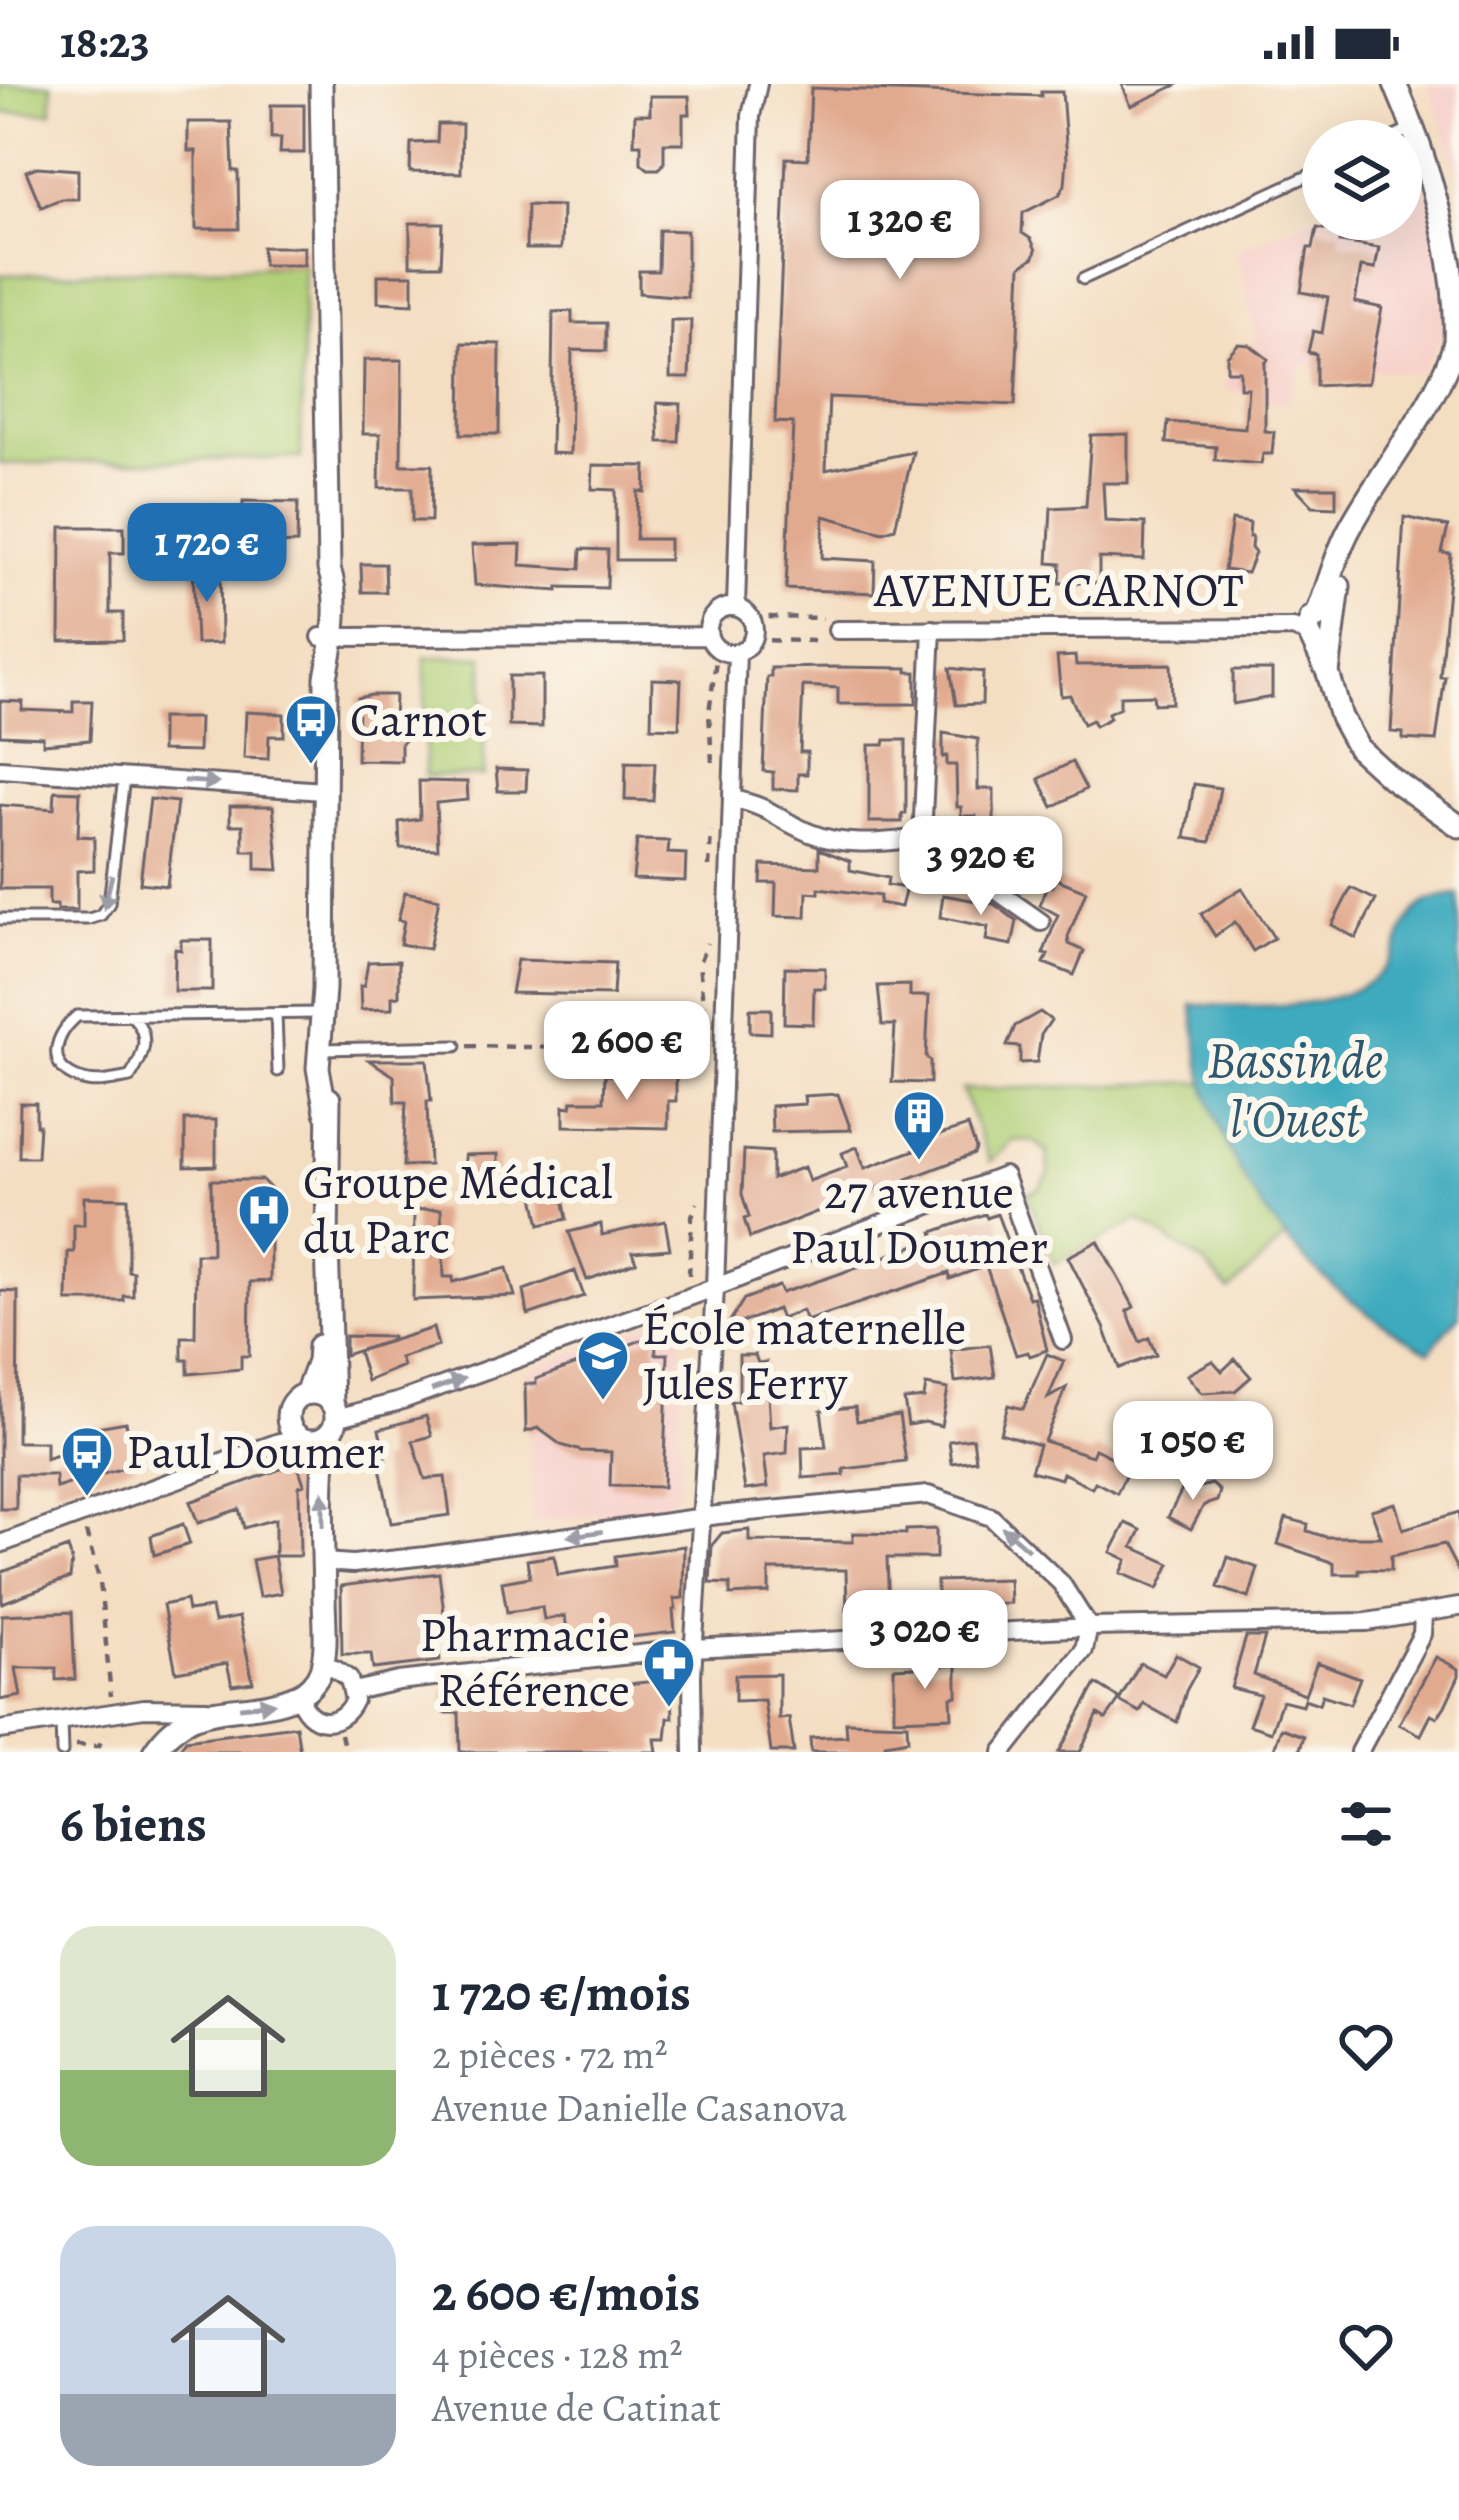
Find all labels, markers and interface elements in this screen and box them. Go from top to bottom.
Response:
text: 18:23 [60,11,150,73]
map controls [1302,120,1422,240]
button: layers [1302,120,1422,240]
pin: 1 320 € [789,180,1011,282]
text: 1 320 € [847,192,953,245]
pin: 1 720 € [96,503,318,605]
text: 1 720 € [154,515,260,568]
street label: AVENUE CARNOT [873,557,1244,623]
place label: Carnot [350,687,487,753]
bus stop icon: Carnot [283,692,339,766]
one-way arrow [183,772,220,791]
pin: 3 920 € [870,816,1092,918]
text: 3 920 € [926,828,1036,881]
one-way arrow [98,874,117,911]
pin: 2 600 € [516,1001,738,1103]
text: 2 600 € [571,1013,683,1066]
water label: Bassin de l'Ouest [1207,1025,1383,1154]
building icon: 27 avenue Paul Doumer [891,1088,947,1162]
place label: Groupe Médical du Parc [303,1149,613,1270]
place label: 27 avenue Paul Doumer [790,1159,1048,1280]
hospital icon: Groupe Médical du Parc [236,1182,292,1256]
place label: École maternelle Jules Ferry [642,1295,966,1416]
school or university icon: École maternelle Jules Ferry [575,1328,631,1402]
one-way arrow [431,1374,467,1392]
pin: 1 050 € [1082,1401,1304,1503]
text: 1 050 € [1140,1413,1246,1466]
place label: Paul Doumer [126,1419,384,1485]
bus stop icon: Paul Doumer [59,1424,115,1498]
one-way arrow [313,1489,333,1527]
one-way arrow [566,1525,603,1544]
one-way arrow [1000,1525,1030,1551]
pin: 3 020 € [814,1590,1036,1692]
place label: Pharmacie Référence [419,1602,630,1723]
text: 3 020 € [870,1602,980,1655]
pharmacy icon: Pharmacie Référence [641,1635,697,1709]
one-way arrow [239,1695,276,1714]
text: 6 biens [60,1789,207,1859]
icon: filters [1333,1791,1399,1857]
text: 1 720 €/mois [432,1958,691,2028]
icon: home [156,1974,300,2118]
icon: heart [1333,2013,1399,2079]
text: 2 pièces · 72 m² [432,2028,667,2081]
text: Avenue Danielle Casanova [432,2081,847,2134]
text: 2 600 €/mois [432,2258,700,2328]
icon: home [156,2274,300,2418]
icon: heart [1333,2313,1399,2379]
text: 4 pièces · 128 m² [432,2328,683,2381]
text: Avenue de Catinat [432,2381,721,2434]

